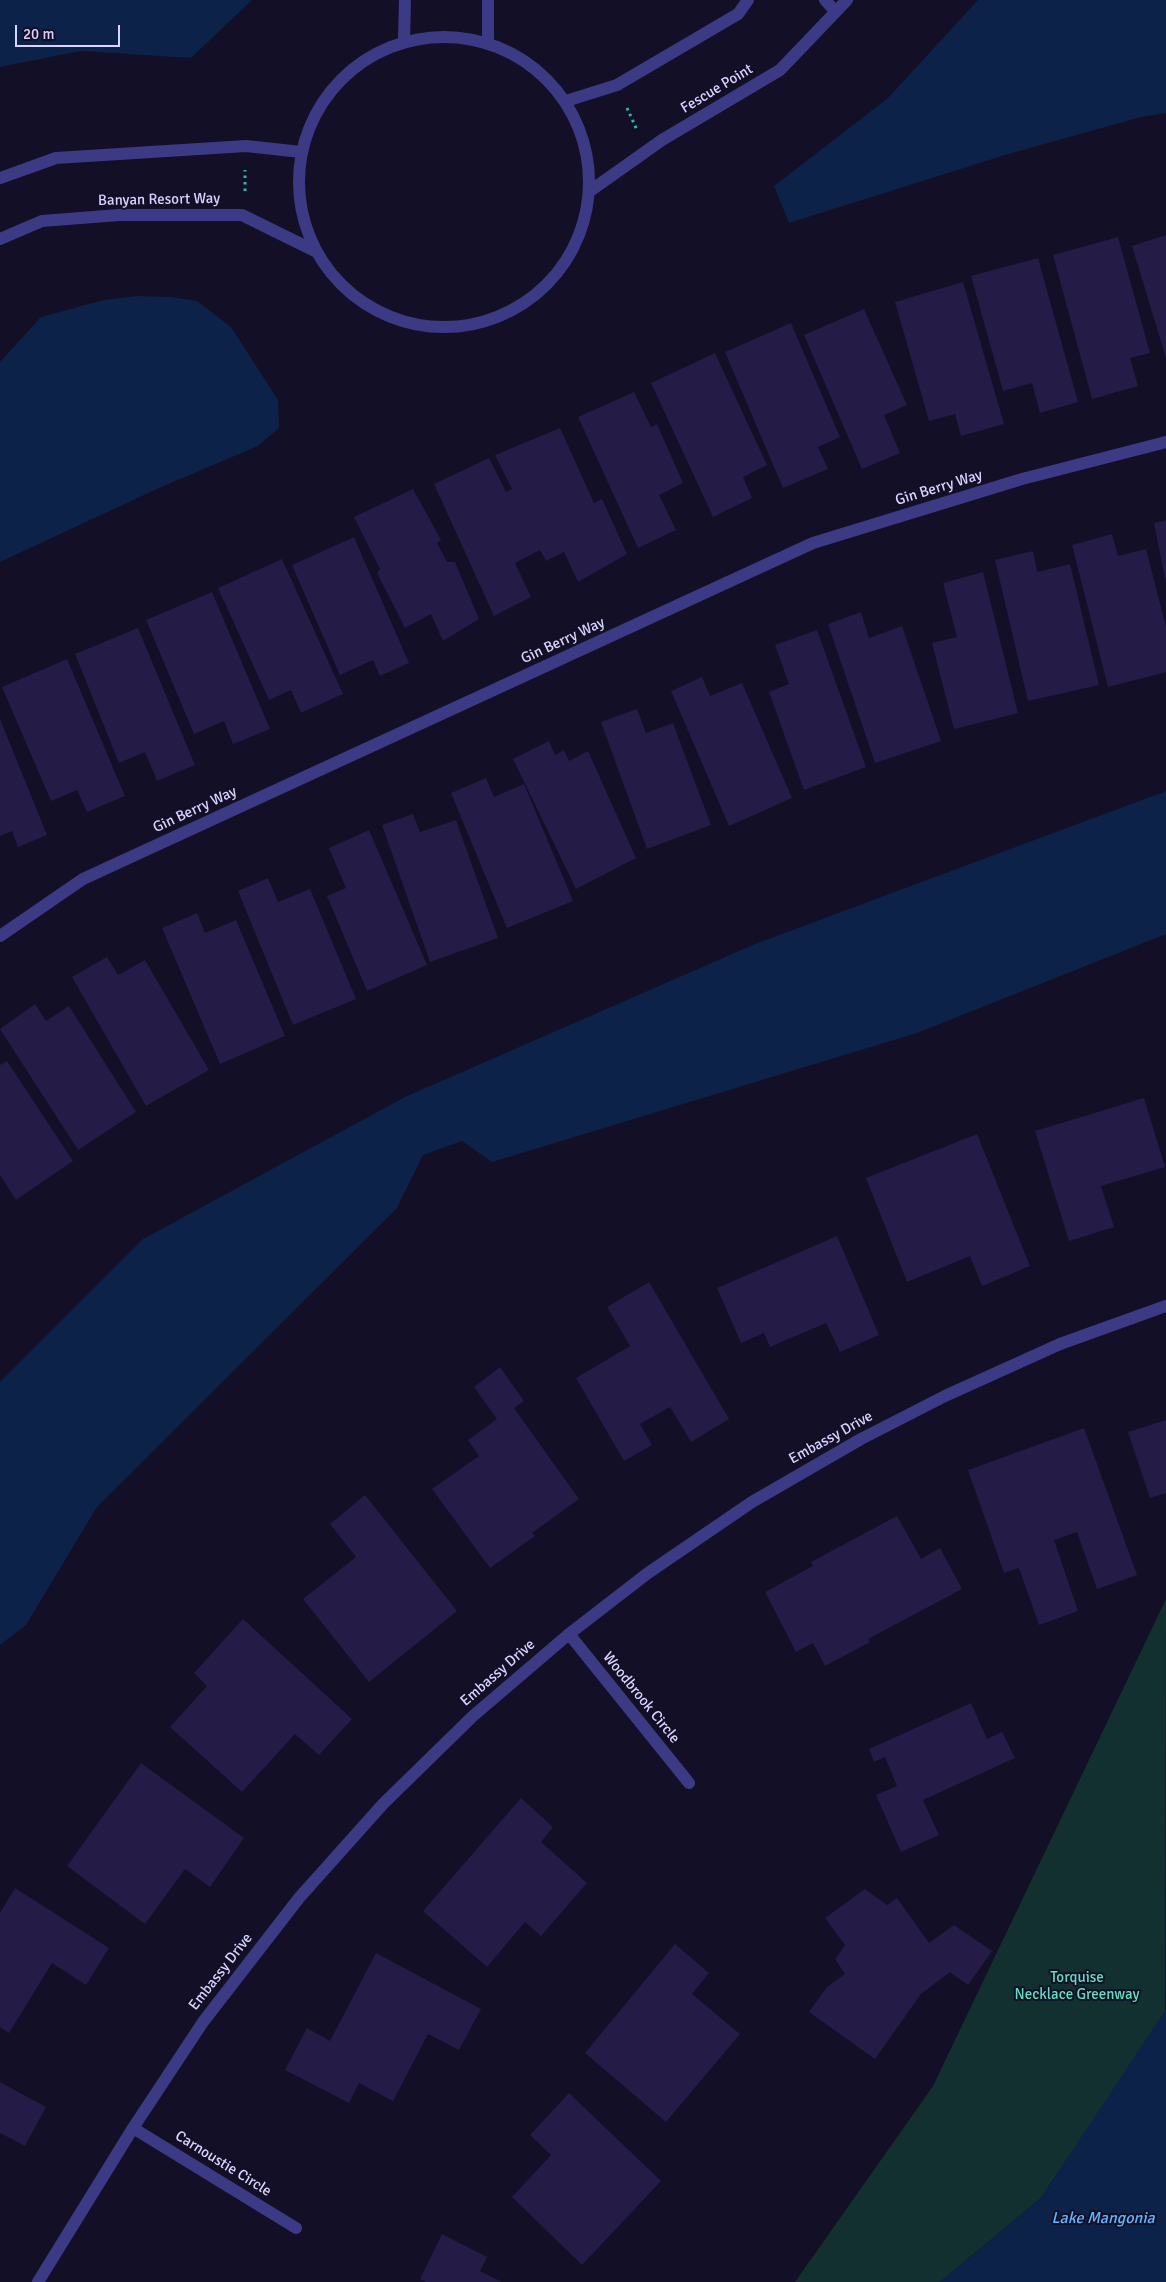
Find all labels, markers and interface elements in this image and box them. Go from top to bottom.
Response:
scale bar [18,15,122,47]
text: 20 m [23,25,54,43]
street label: Fescue Point [678,60,756,118]
street label: Banyan Resort Way [98,190,220,210]
street label: Gin Berry Way [893,466,985,510]
street label: Gin Berry Way [518,614,608,668]
street label: Gin Berry Way [150,783,240,837]
street label: Embassy Drive [786,1408,876,1468]
street label: Embassy Drive [457,1636,539,1710]
street label: Woodbrook Circle [599,1649,683,1747]
street label: Embassy Drive [185,1930,257,2014]
park label: Torquise Necklace Greenway [1015,1969,1139,2004]
street label: Carnoustie Circle [171,2127,275,2201]
water label: Lake Mangonia [1051,2209,1155,2229]

